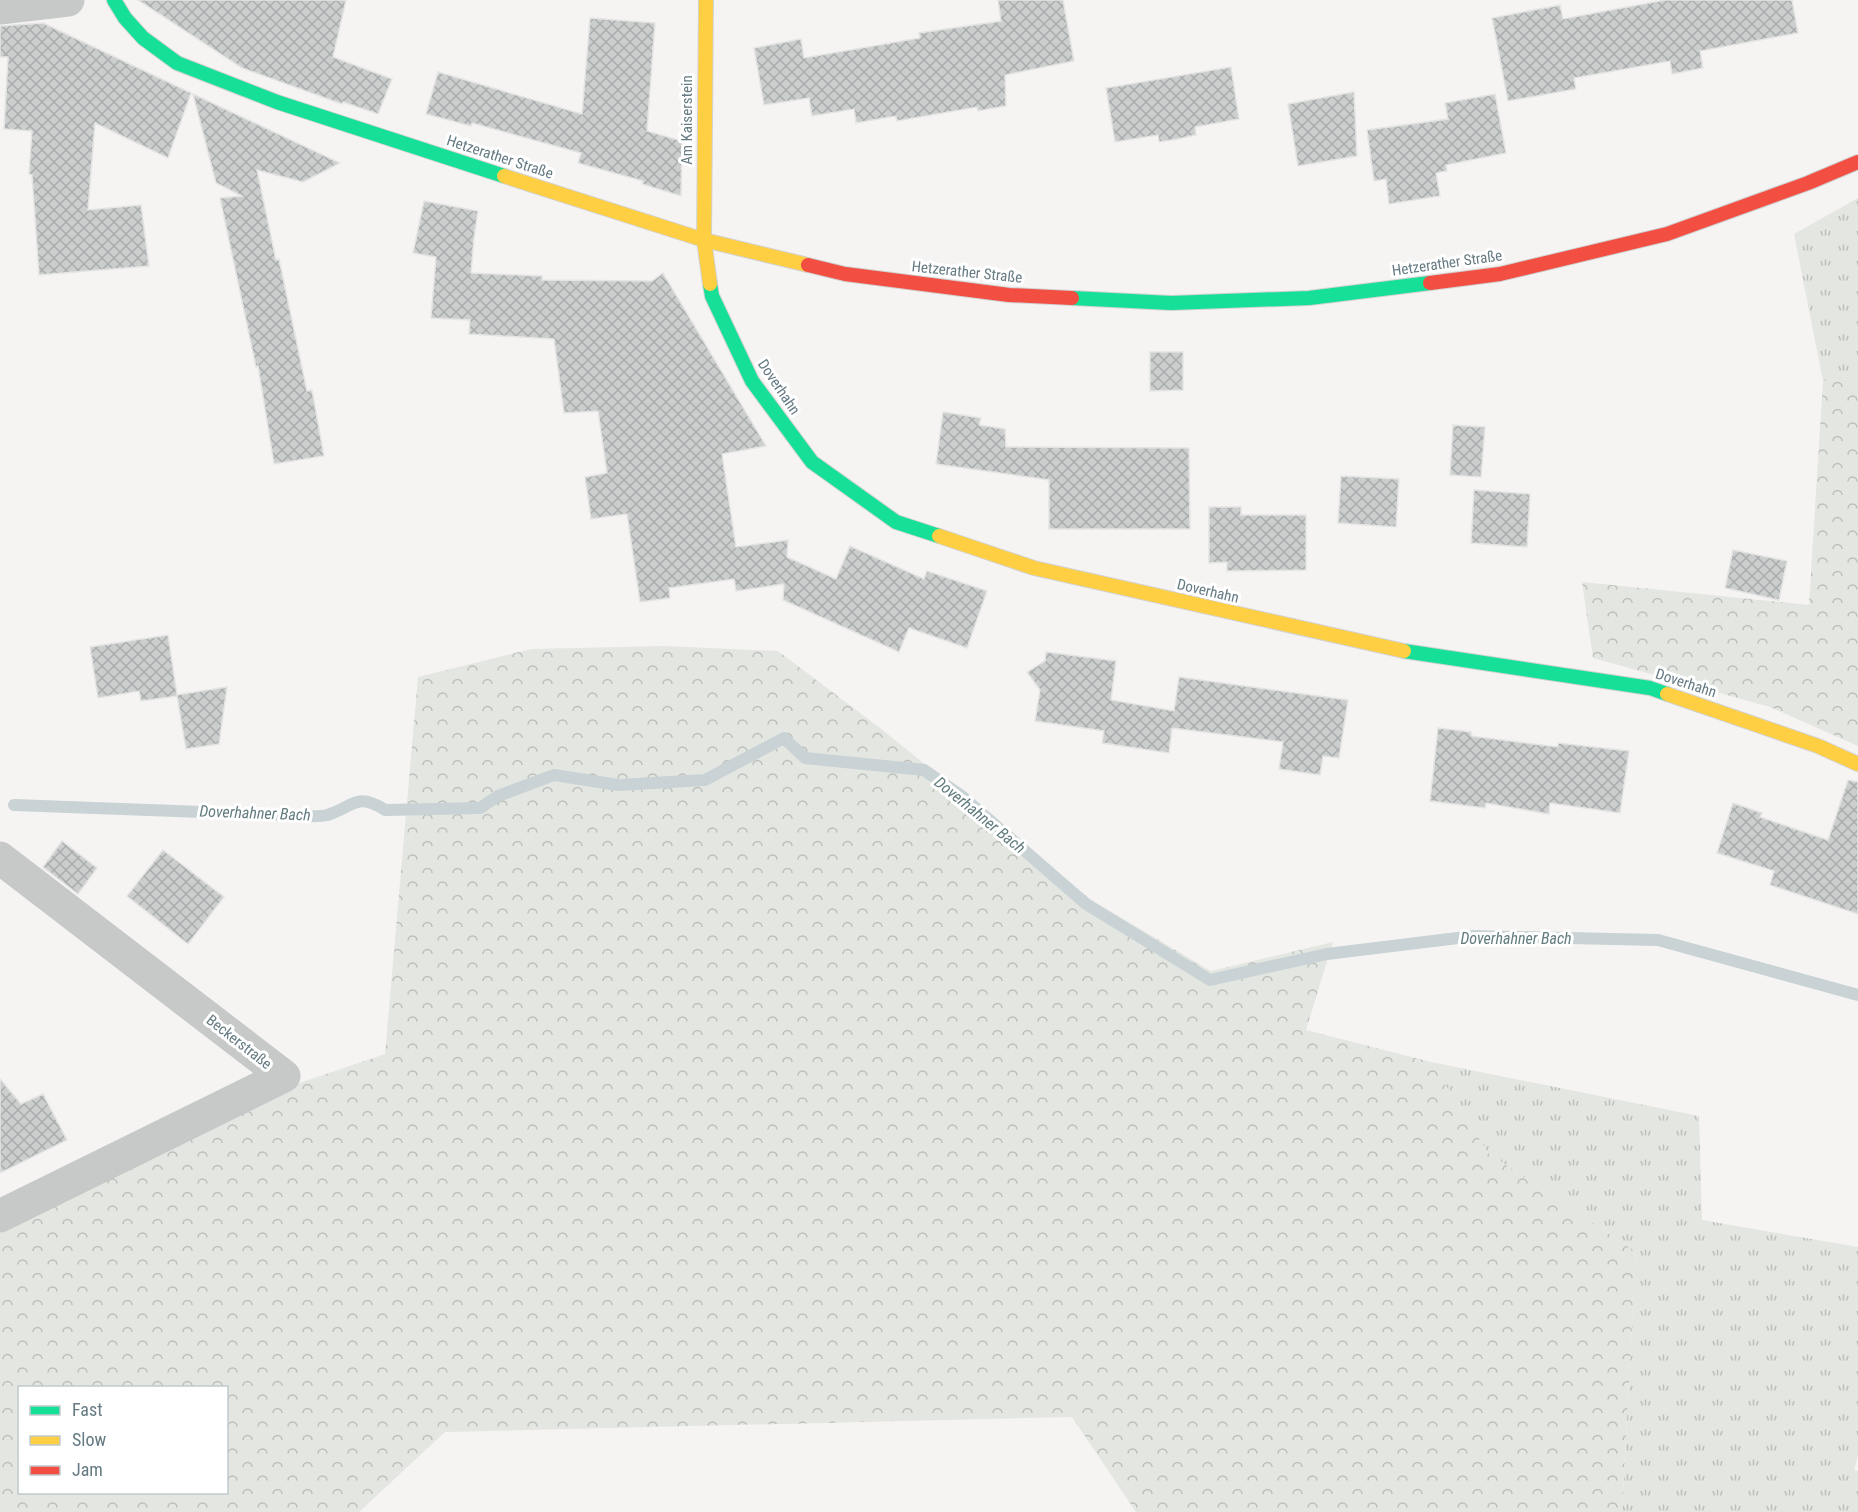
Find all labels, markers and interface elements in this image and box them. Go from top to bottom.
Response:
street label: Am Kaiserstein [678,75,696,165]
street label: Hetzerather Straße [444,131,556,183]
street label: Hetzerather Straße [1391,246,1503,280]
street label: Hetzerather Straße [911,257,1023,287]
street label: Doverhahn [754,356,804,418]
street label: Doverhahn [1175,575,1241,607]
street label: Doverhahn [1653,665,1719,701]
water label: Doverhahner Bach [931,773,1029,857]
water label: Doverhahner Bach [199,802,311,824]
water label: Doverhahner Bach [1460,929,1572,948]
street label: Beckerstraße [203,1011,275,1073]
legend [18,1386,228,1494]
text: Fast [72,1399,103,1420]
text: Slow [72,1429,107,1450]
text: Jam [72,1459,103,1480]

